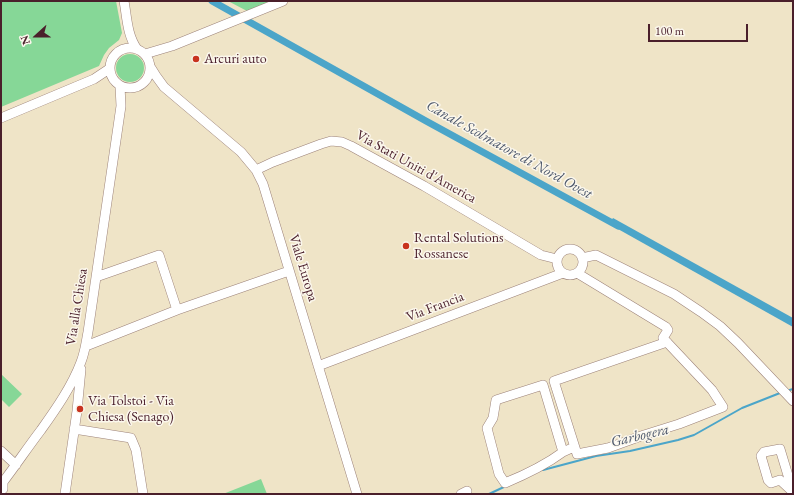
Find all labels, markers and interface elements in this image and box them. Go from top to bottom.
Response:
north arrow [16,16,56,56]
scale bar [650,16,750,42]
text: 100 m [655,23,684,39]
text: N [17,34,33,47]
place label: Arcuri auto [204,51,267,67]
marker: Arcuri auto [191,54,201,64]
water label: Canale Scolmatore di Nord Ovest [423,97,595,203]
street label: Via Stati Uniti d'America [353,127,479,207]
place label: Rental Solutions Rossanese [414,230,504,262]
street label: Viale Europa [285,232,321,304]
marker: Rental Solutions Rossanese [401,241,411,251]
street label: Via alla Chiesa [63,267,91,347]
street label: Via Francia [404,288,466,326]
place label: Via Tolstoi - Via Chiesa (Senago) [88,393,174,426]
marker: Via Tolstoi - Via Chiesa (Senago) [75,404,85,414]
water label: Garbogera [609,421,671,451]

